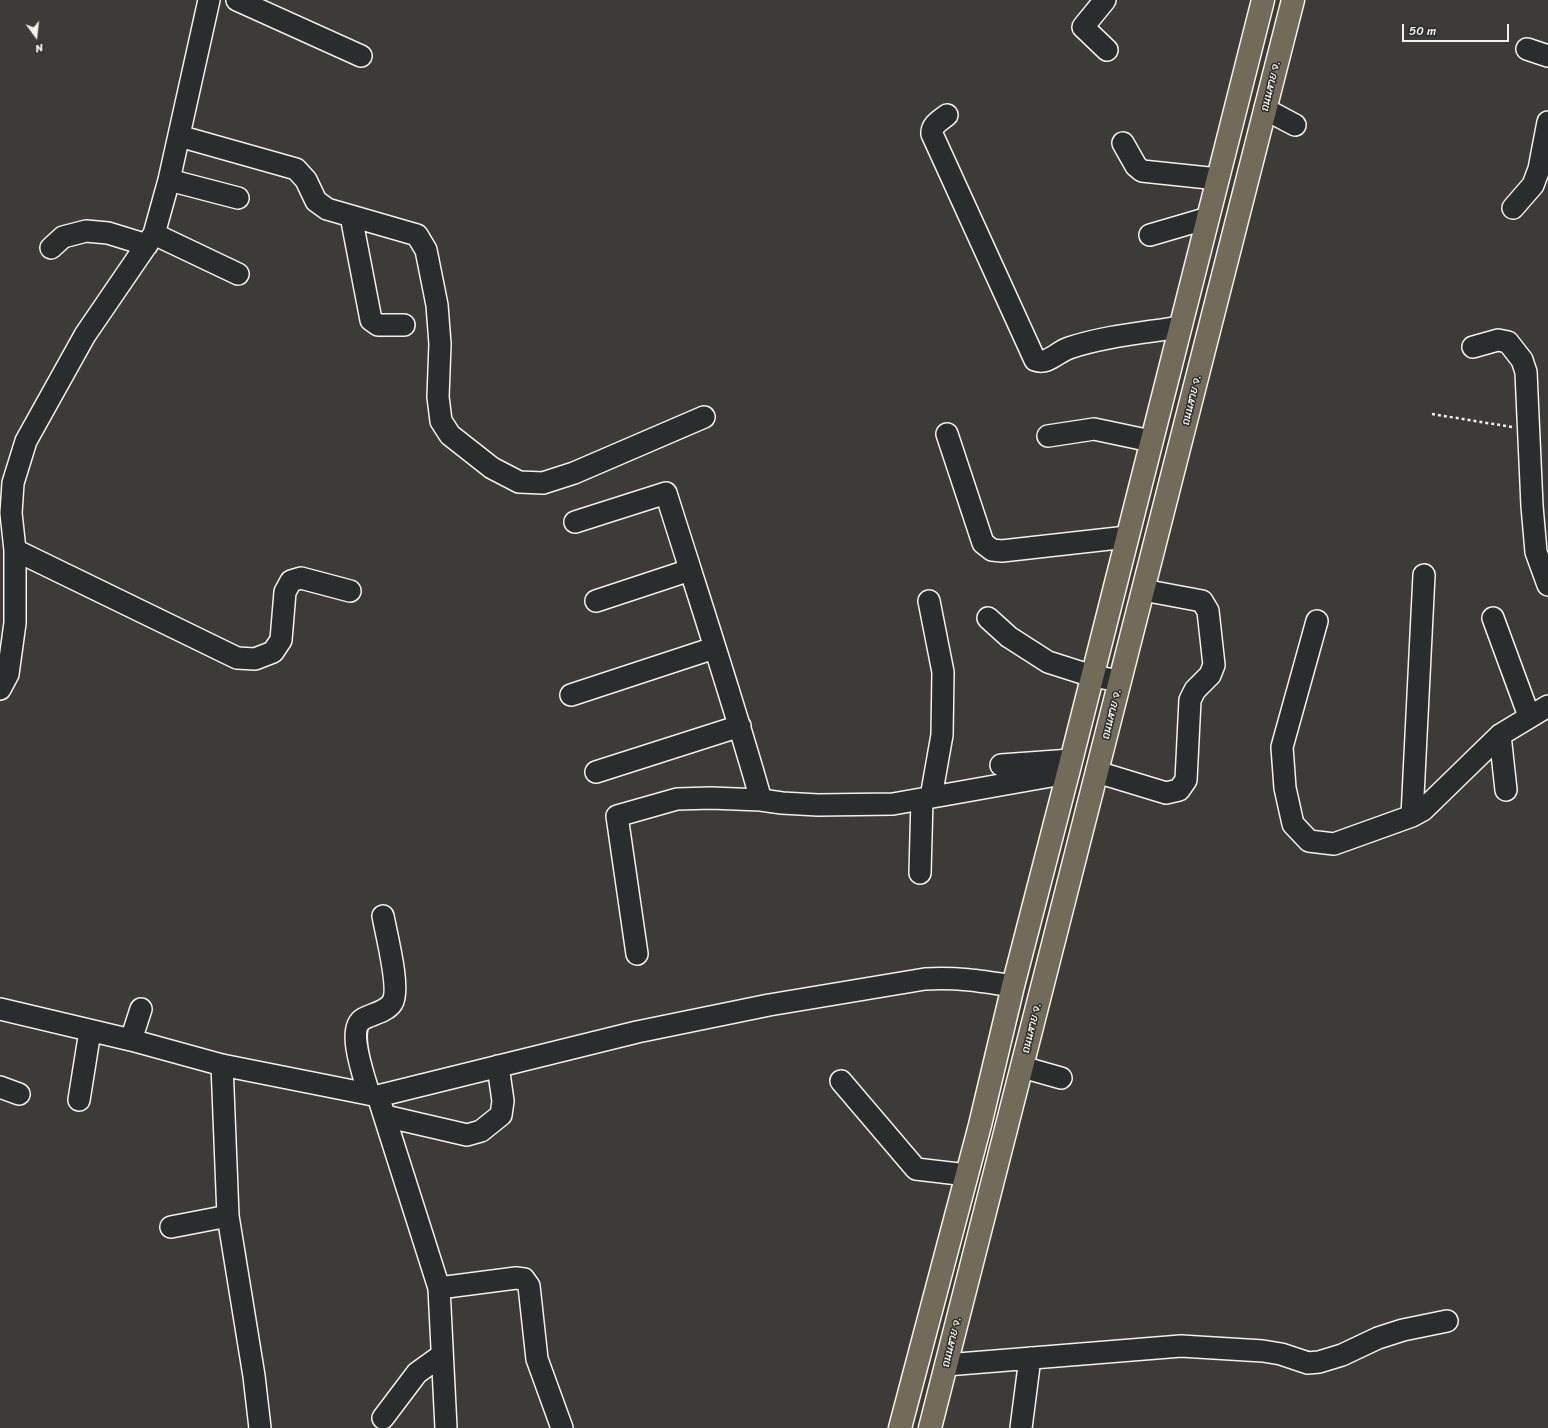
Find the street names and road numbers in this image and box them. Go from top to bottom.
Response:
street label: ถนนสาย จ. [1258,59,1284,113]
street label: ถนนสาย จ. [1179,373,1205,427]
street label: ถนนสาย จ. [1099,687,1125,741]
street label: ถนนสาย จ. [1019,1001,1045,1055]
street label: ถนนสาย จ. [939,1315,965,1369]

